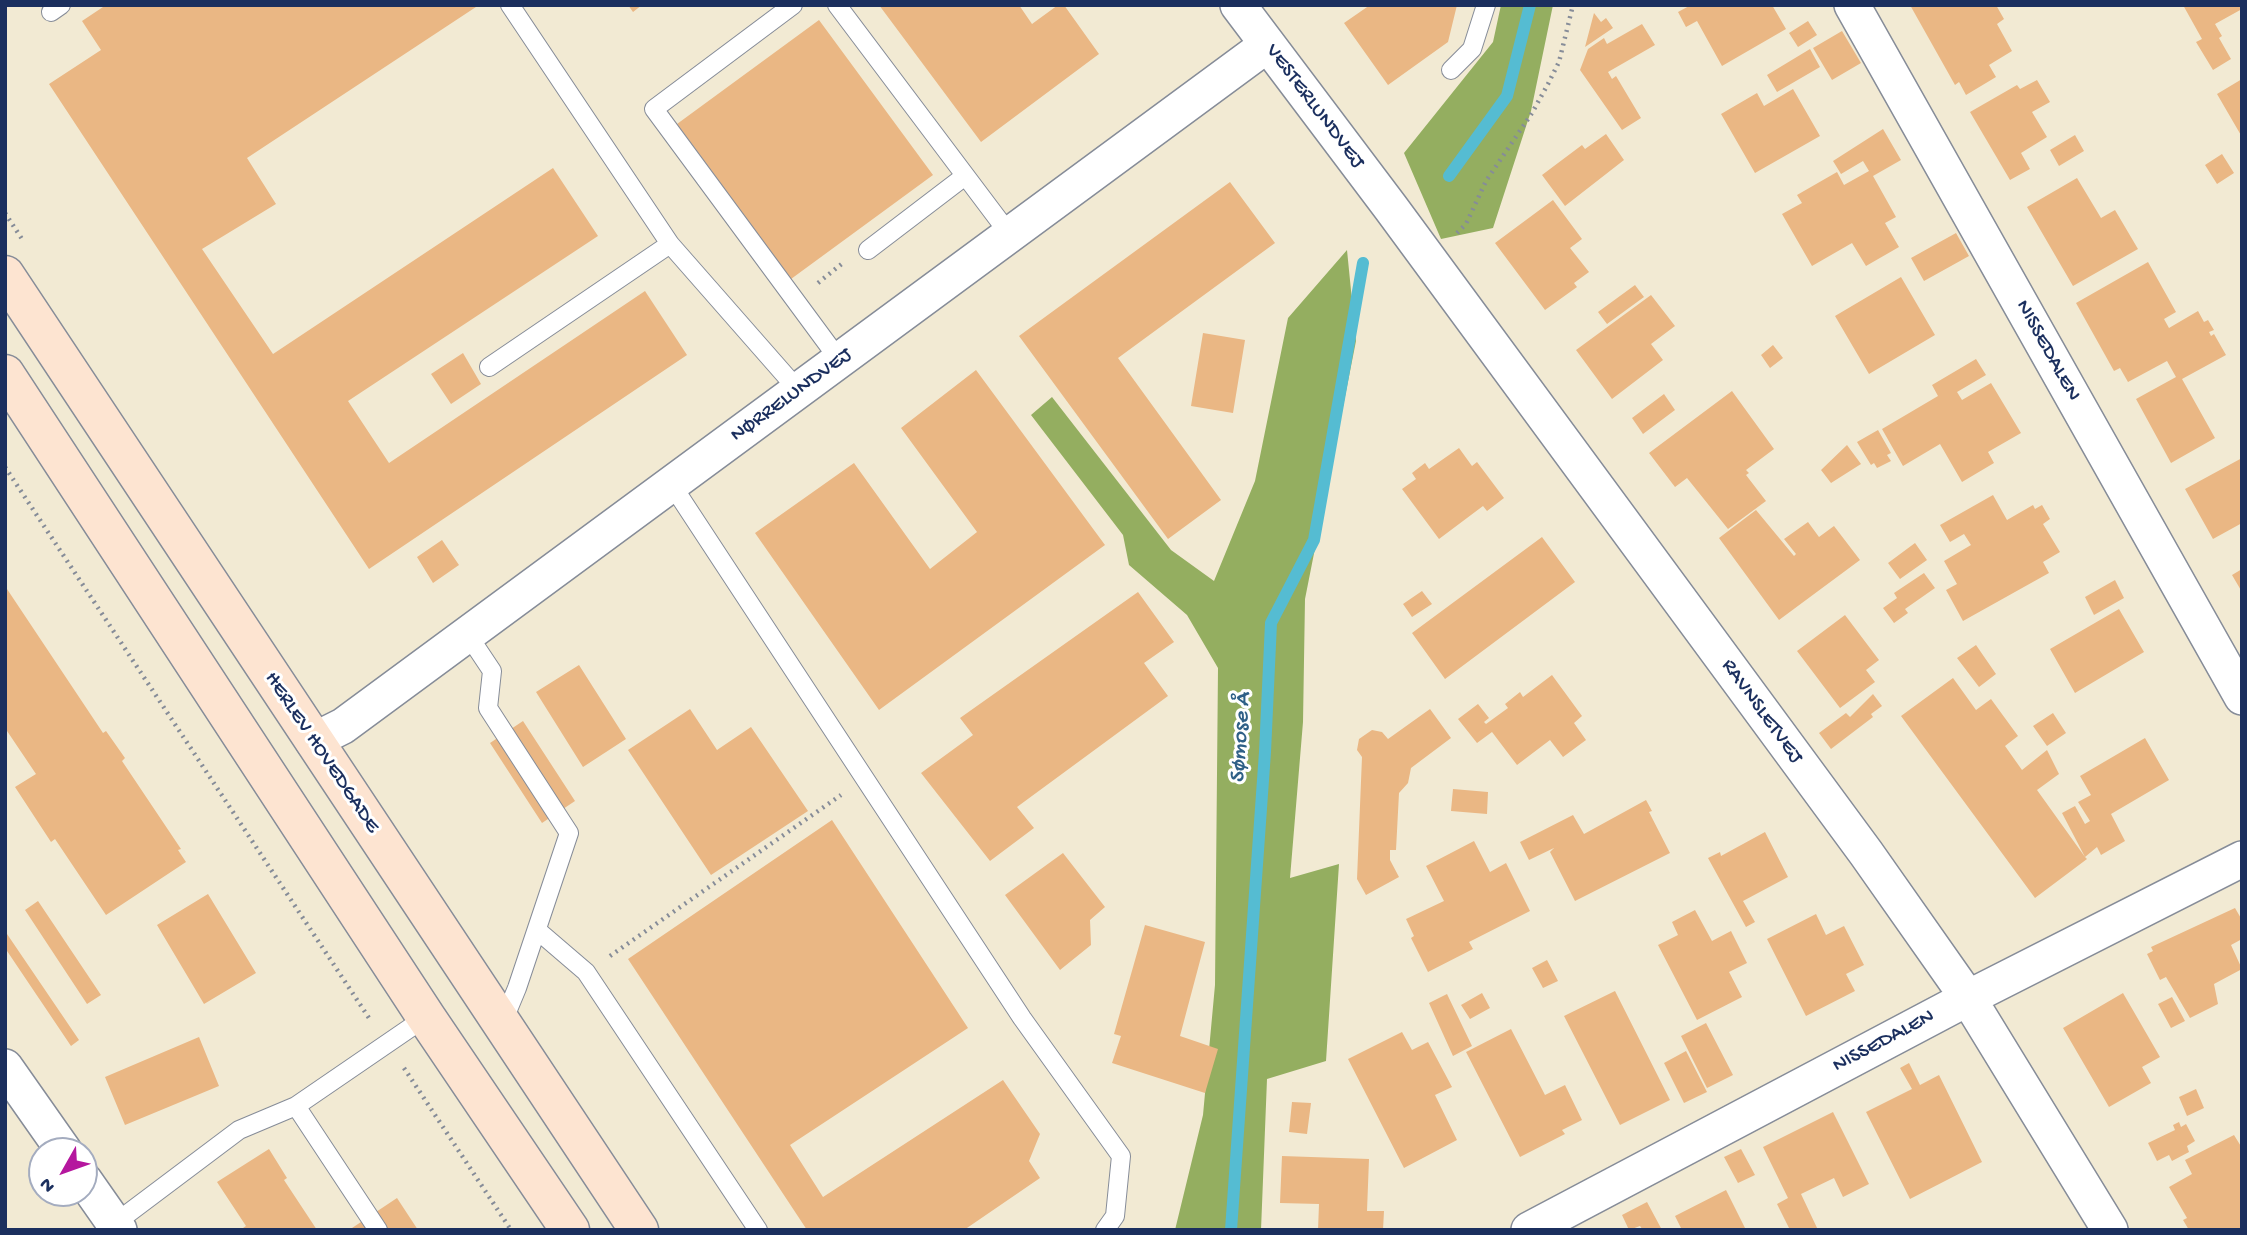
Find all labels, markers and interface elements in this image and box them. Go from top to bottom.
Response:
street label: VESTERLUNDVEJ [1259,40,1369,174]
street label: NISSEDALEN [2009,296,2085,406]
street label: NØRRELUNDVEJ [726,343,858,449]
street label: RAVNSLETVEJ [1715,655,1807,769]
street label: HERLEV HOVEDGADE [258,668,384,838]
water label: Sømose Å [1225,692,1259,784]
street label: NISSEDALEN [1829,1005,1939,1079]
north arrow [28,1137,98,1207]
text: N [35,1172,61,1197]

